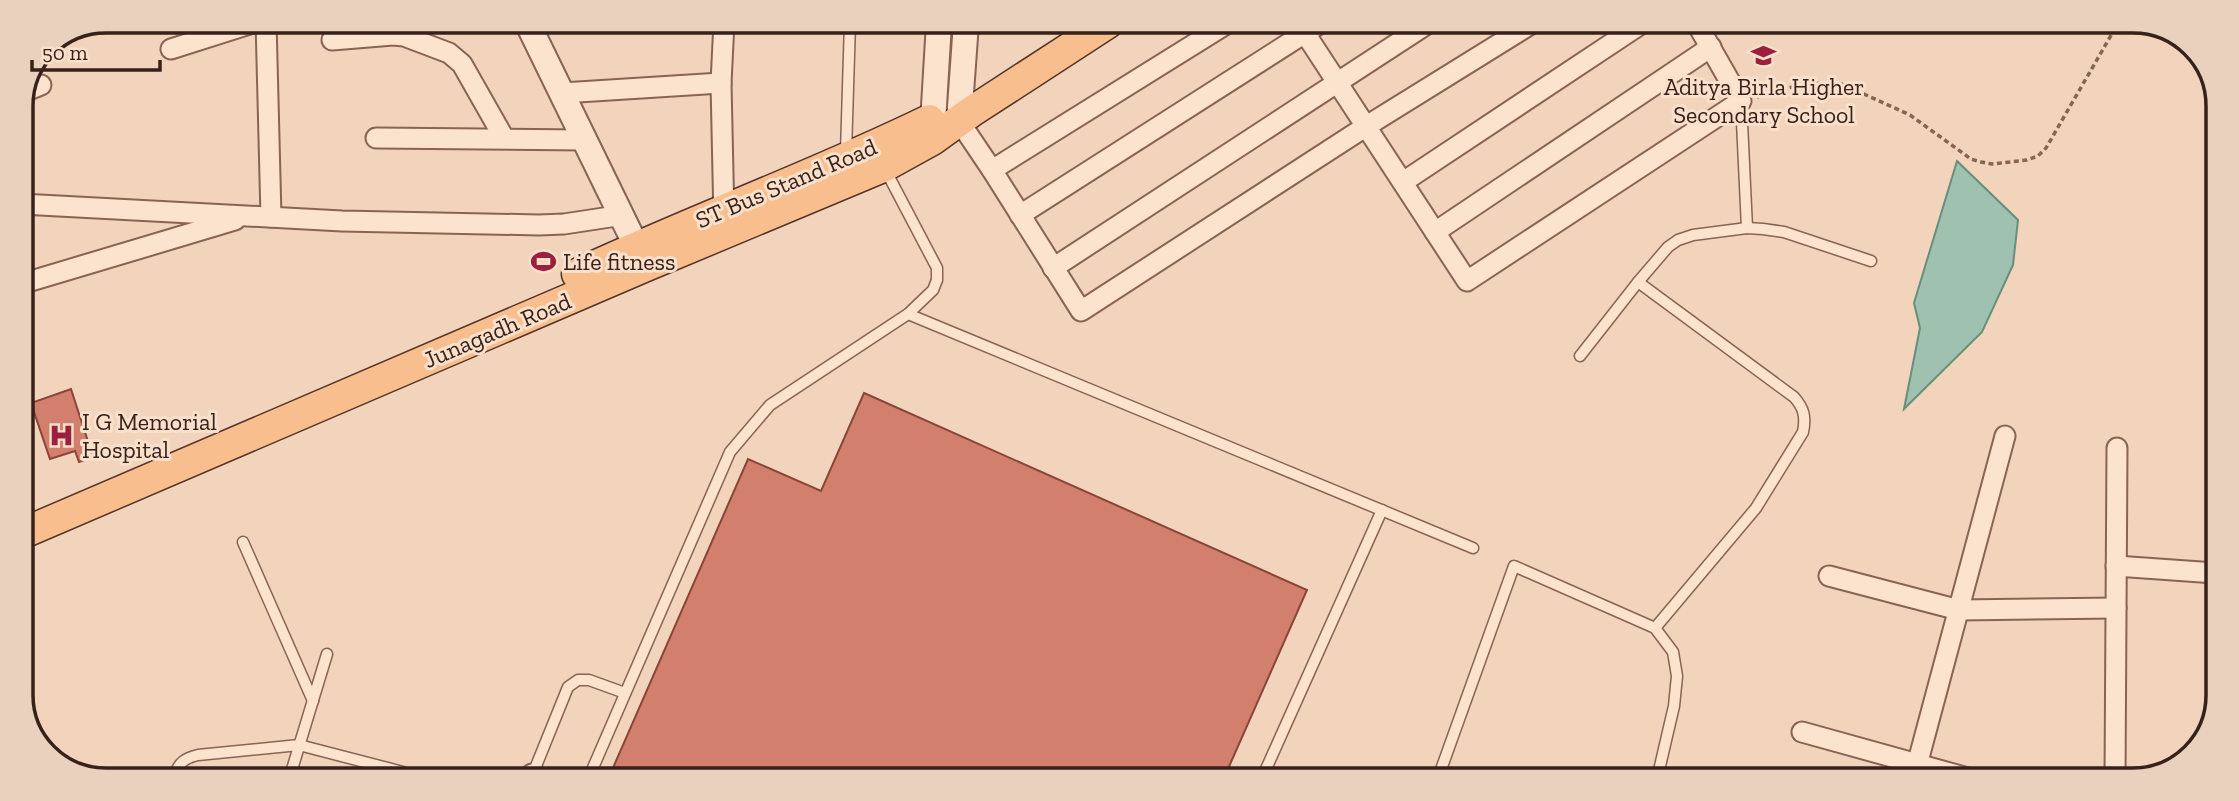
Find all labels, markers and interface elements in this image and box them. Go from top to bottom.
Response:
scale bar [32,28,159,72]
text: 50 m [42,40,88,65]
school or university icon: Aditya Birla Higher Secondary School [1750,41,1778,69]
place label: Aditya Birla Higher Secondary School [1664,72,1864,129]
street label: ST Bus Stand Road [691,132,881,234]
sports icon: Life fitness [529,247,557,275]
place label: Life fitness [563,247,676,276]
street label: Junagadh Road [419,286,575,374]
place label: I G Memorial Hospital [82,407,217,464]
hospital icon: I G Memorial Hospital [48,421,76,449]

